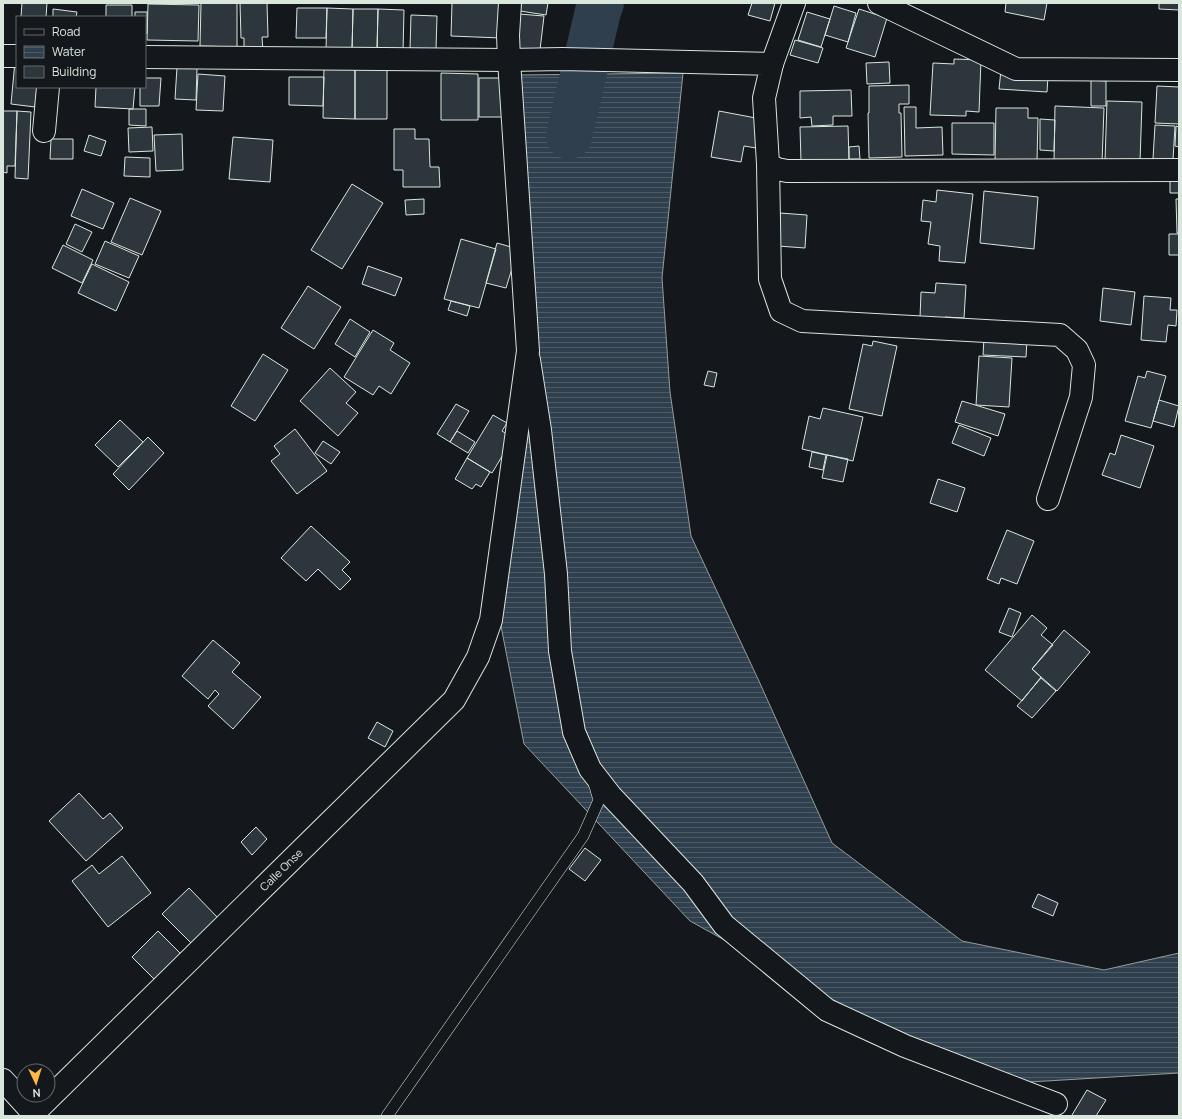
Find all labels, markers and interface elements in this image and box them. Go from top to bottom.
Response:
legend [16,16,146,88]
text: Road [52,23,80,40]
text: Water [52,43,86,60]
text: Building [52,63,96,80]
street label: Calle Onse [256,845,306,894]
north arrow [16,1063,56,1103]
text: N [32,1086,41,1101]

